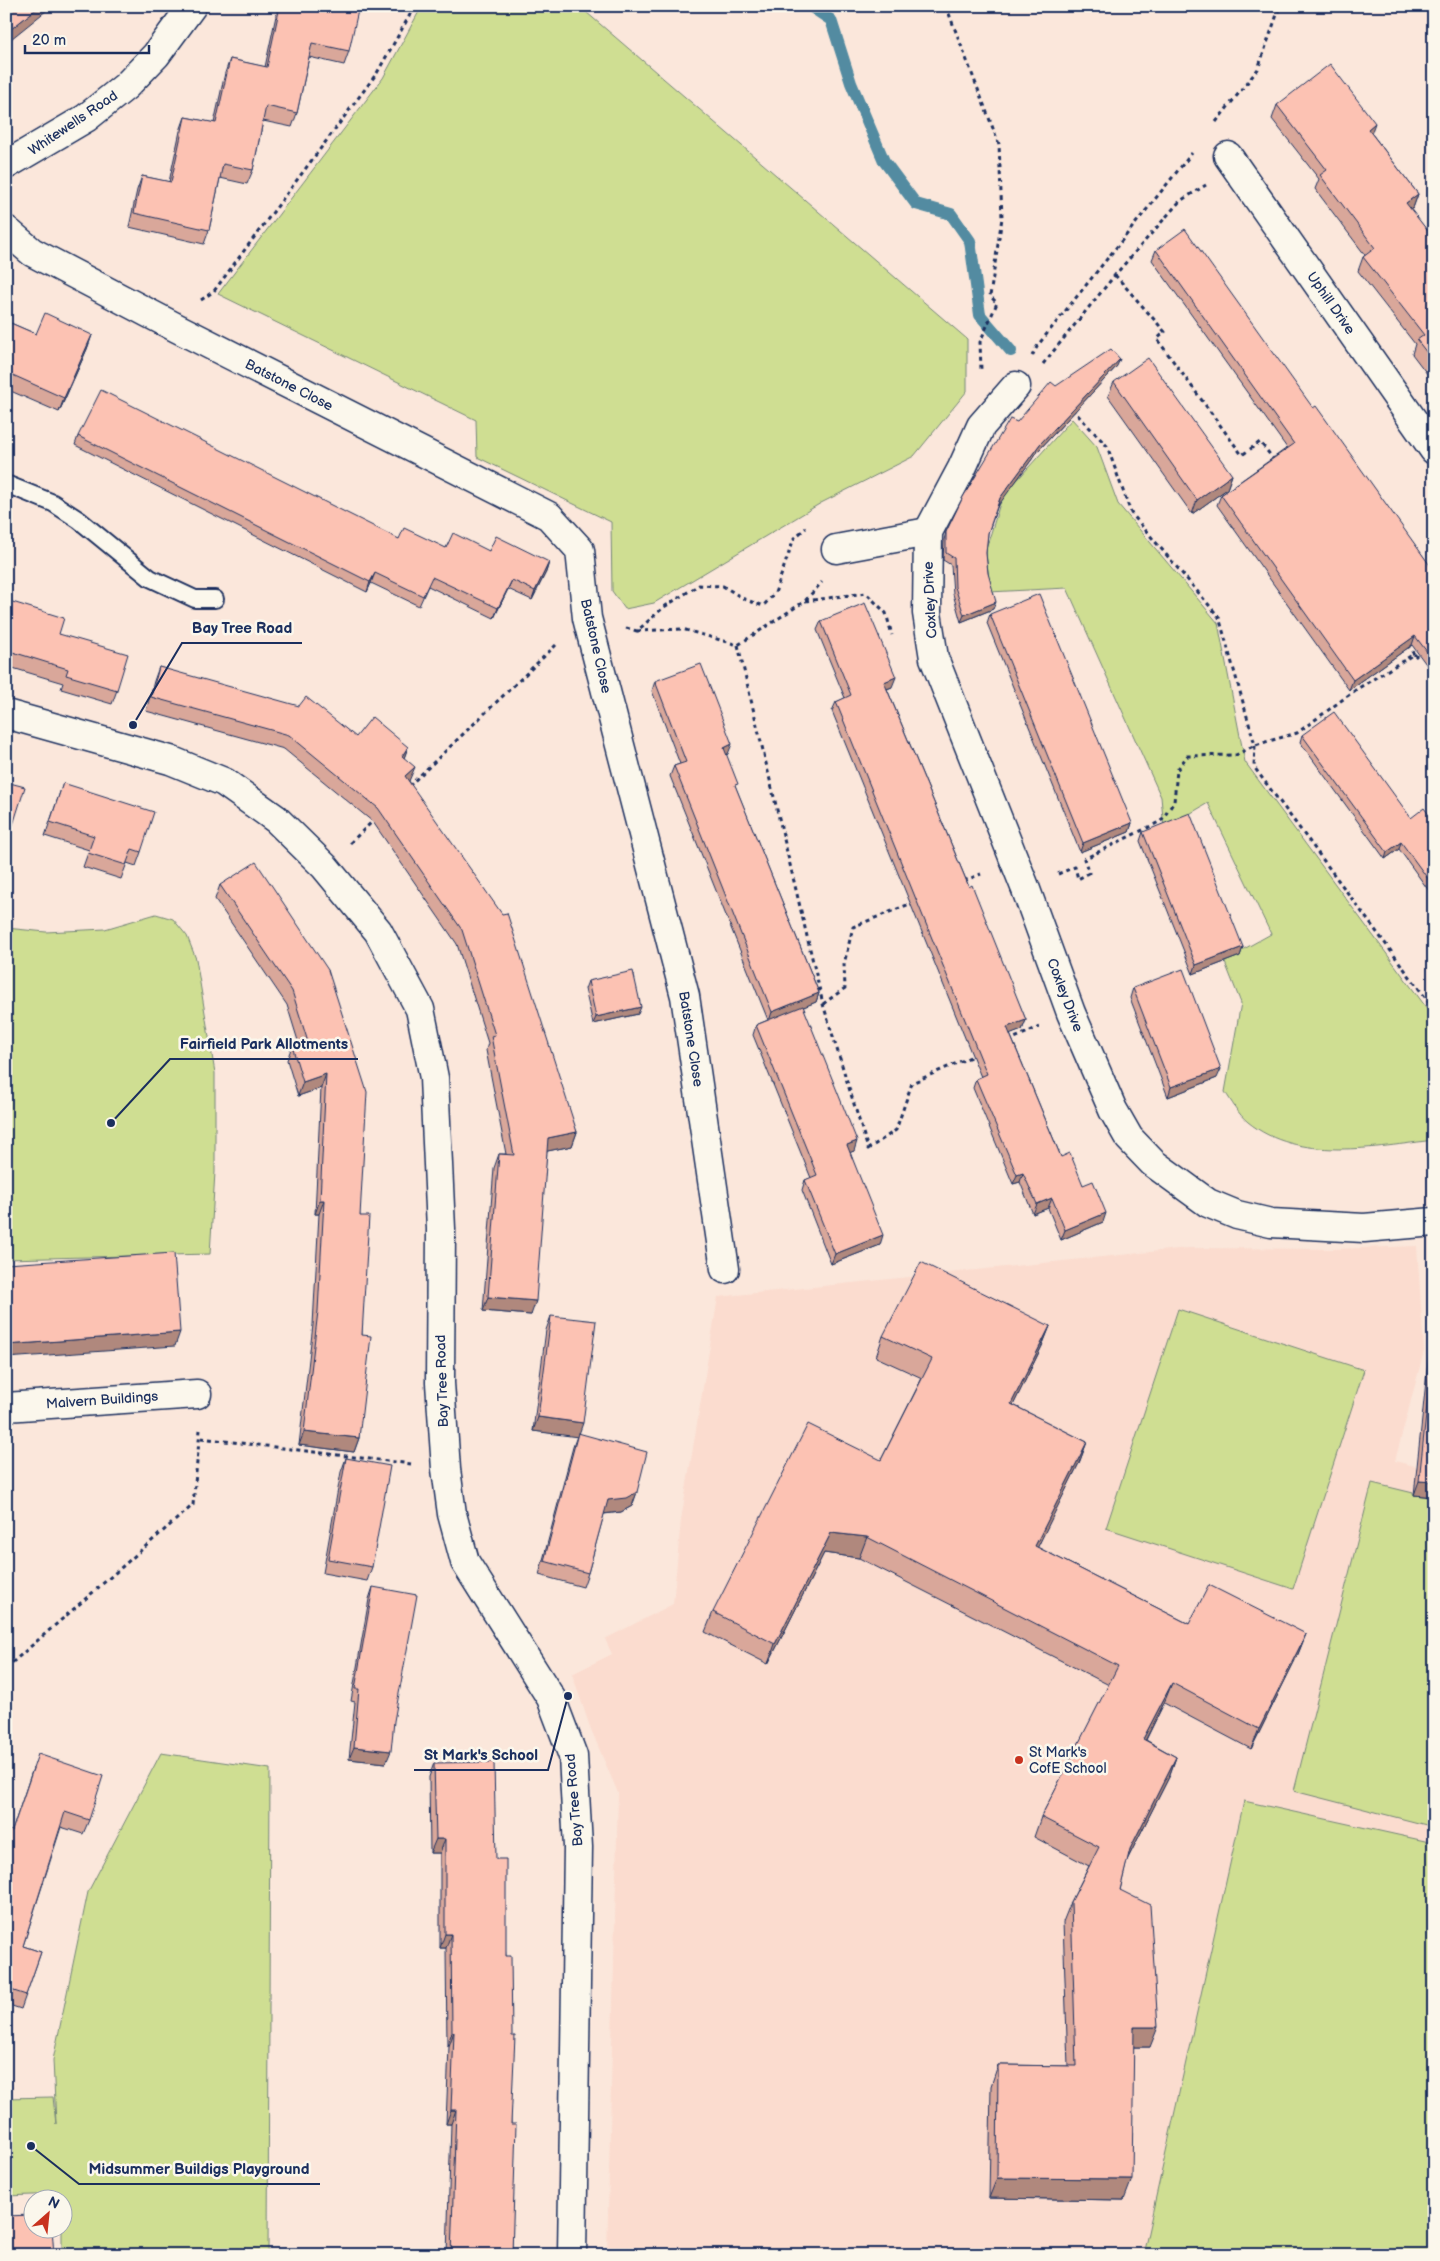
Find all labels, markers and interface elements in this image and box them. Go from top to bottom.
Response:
scale bar [25,22,149,54]
text: 20 m [32,31,66,50]
street label: Whitewells Road [25,87,121,159]
street label: Uphill Drive [1303,269,1359,337]
street label: Batstone Close [242,356,336,414]
street label: Coxley Drive [919,561,941,639]
street label: Batstone Close [577,597,615,695]
callout: Bay Tree Road [182,613,302,643]
text: Bay Tree Road [192,619,292,638]
street label: Coxley Drive [1043,956,1087,1034]
street label: Batstone Close [675,990,707,1088]
callout: Fairfield Park Allotments [170,1029,358,1059]
text: Fairfield Park Allotments [180,1035,348,1054]
street label: Bay Tree Road [432,1334,452,1428]
street label: Malvern Buildings [45,1388,159,1412]
callout: St Mark's School [414,1740,548,1770]
place label: St Mark's CofE School [1029,1744,1107,1777]
text: St Mark's School [424,1746,538,1765]
street label: Bay Tree Road [561,1753,587,1847]
marker: St Mark's CofE School [1013,1754,1025,1766]
callout: Midsummer Buildigs Playground [79,2154,320,2184]
text: Midsummer Buildigs Playground [89,2160,309,2179]
north arrow [22,2188,72,2238]
text: N [45,2193,62,2213]

